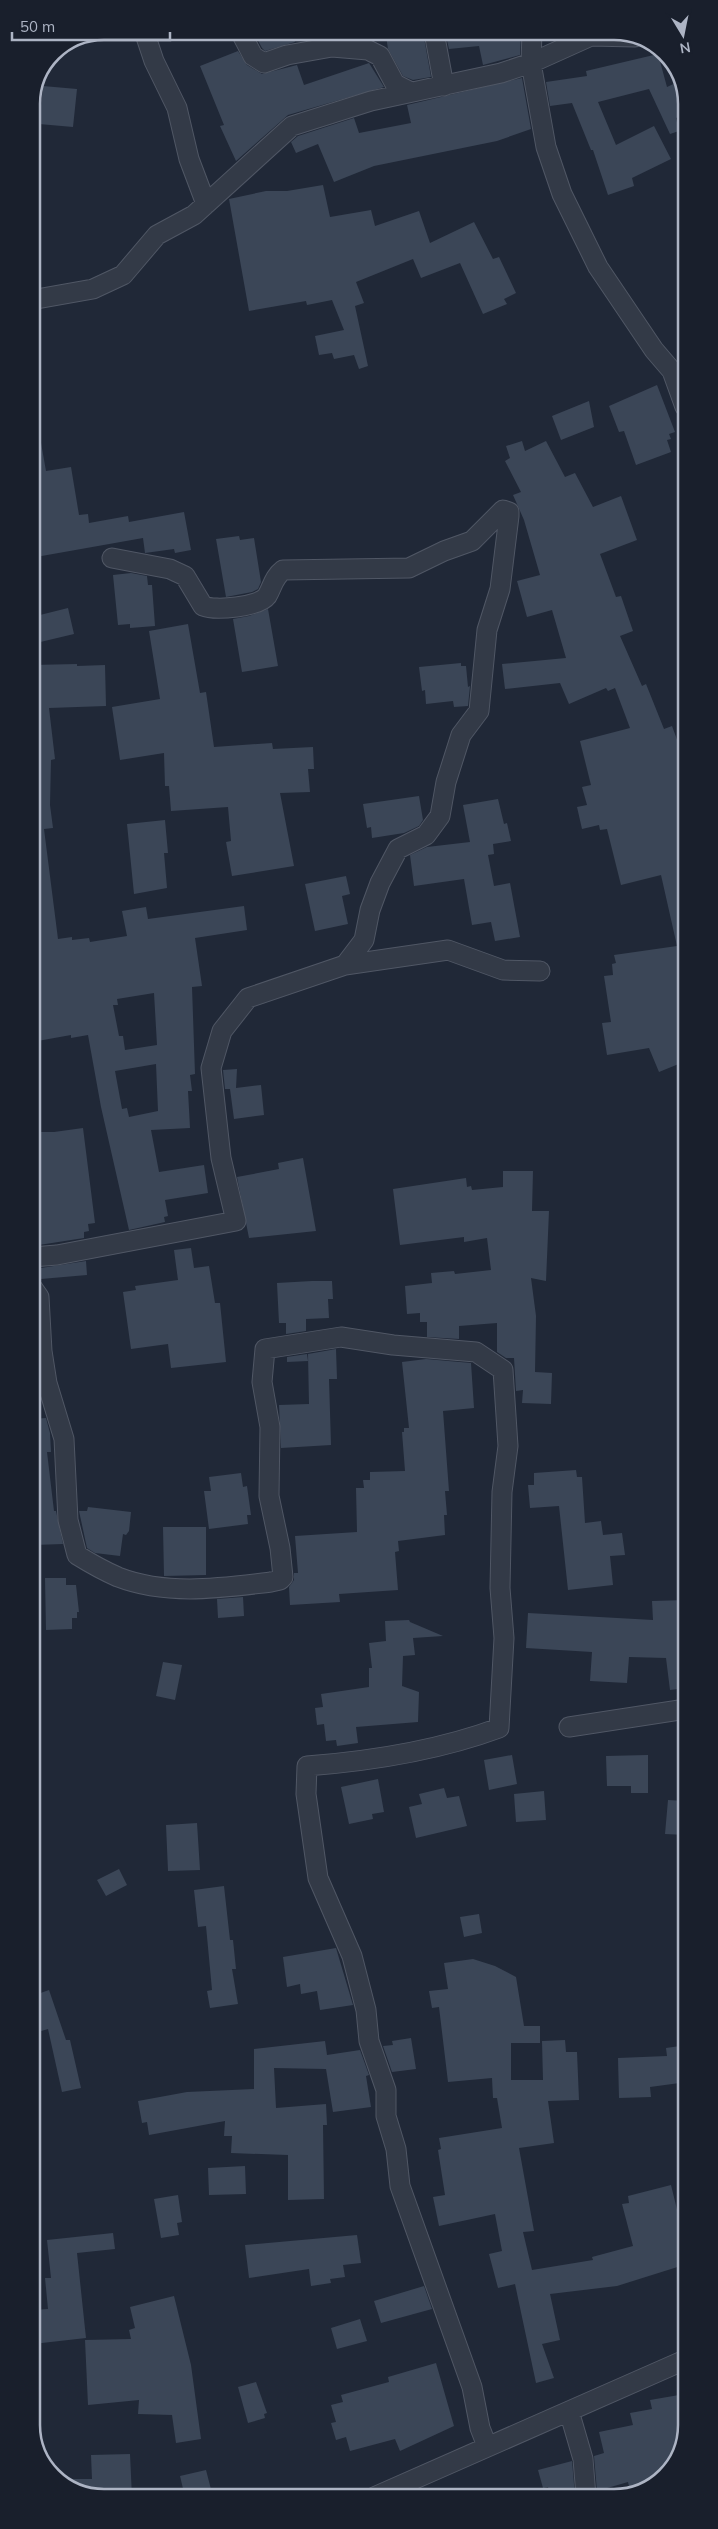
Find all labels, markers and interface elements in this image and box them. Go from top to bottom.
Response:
scale bar [12,10,170,42]
north arrow [658,10,708,60]
text: 50 m [20,17,55,36]
text: N [678,38,692,58]

